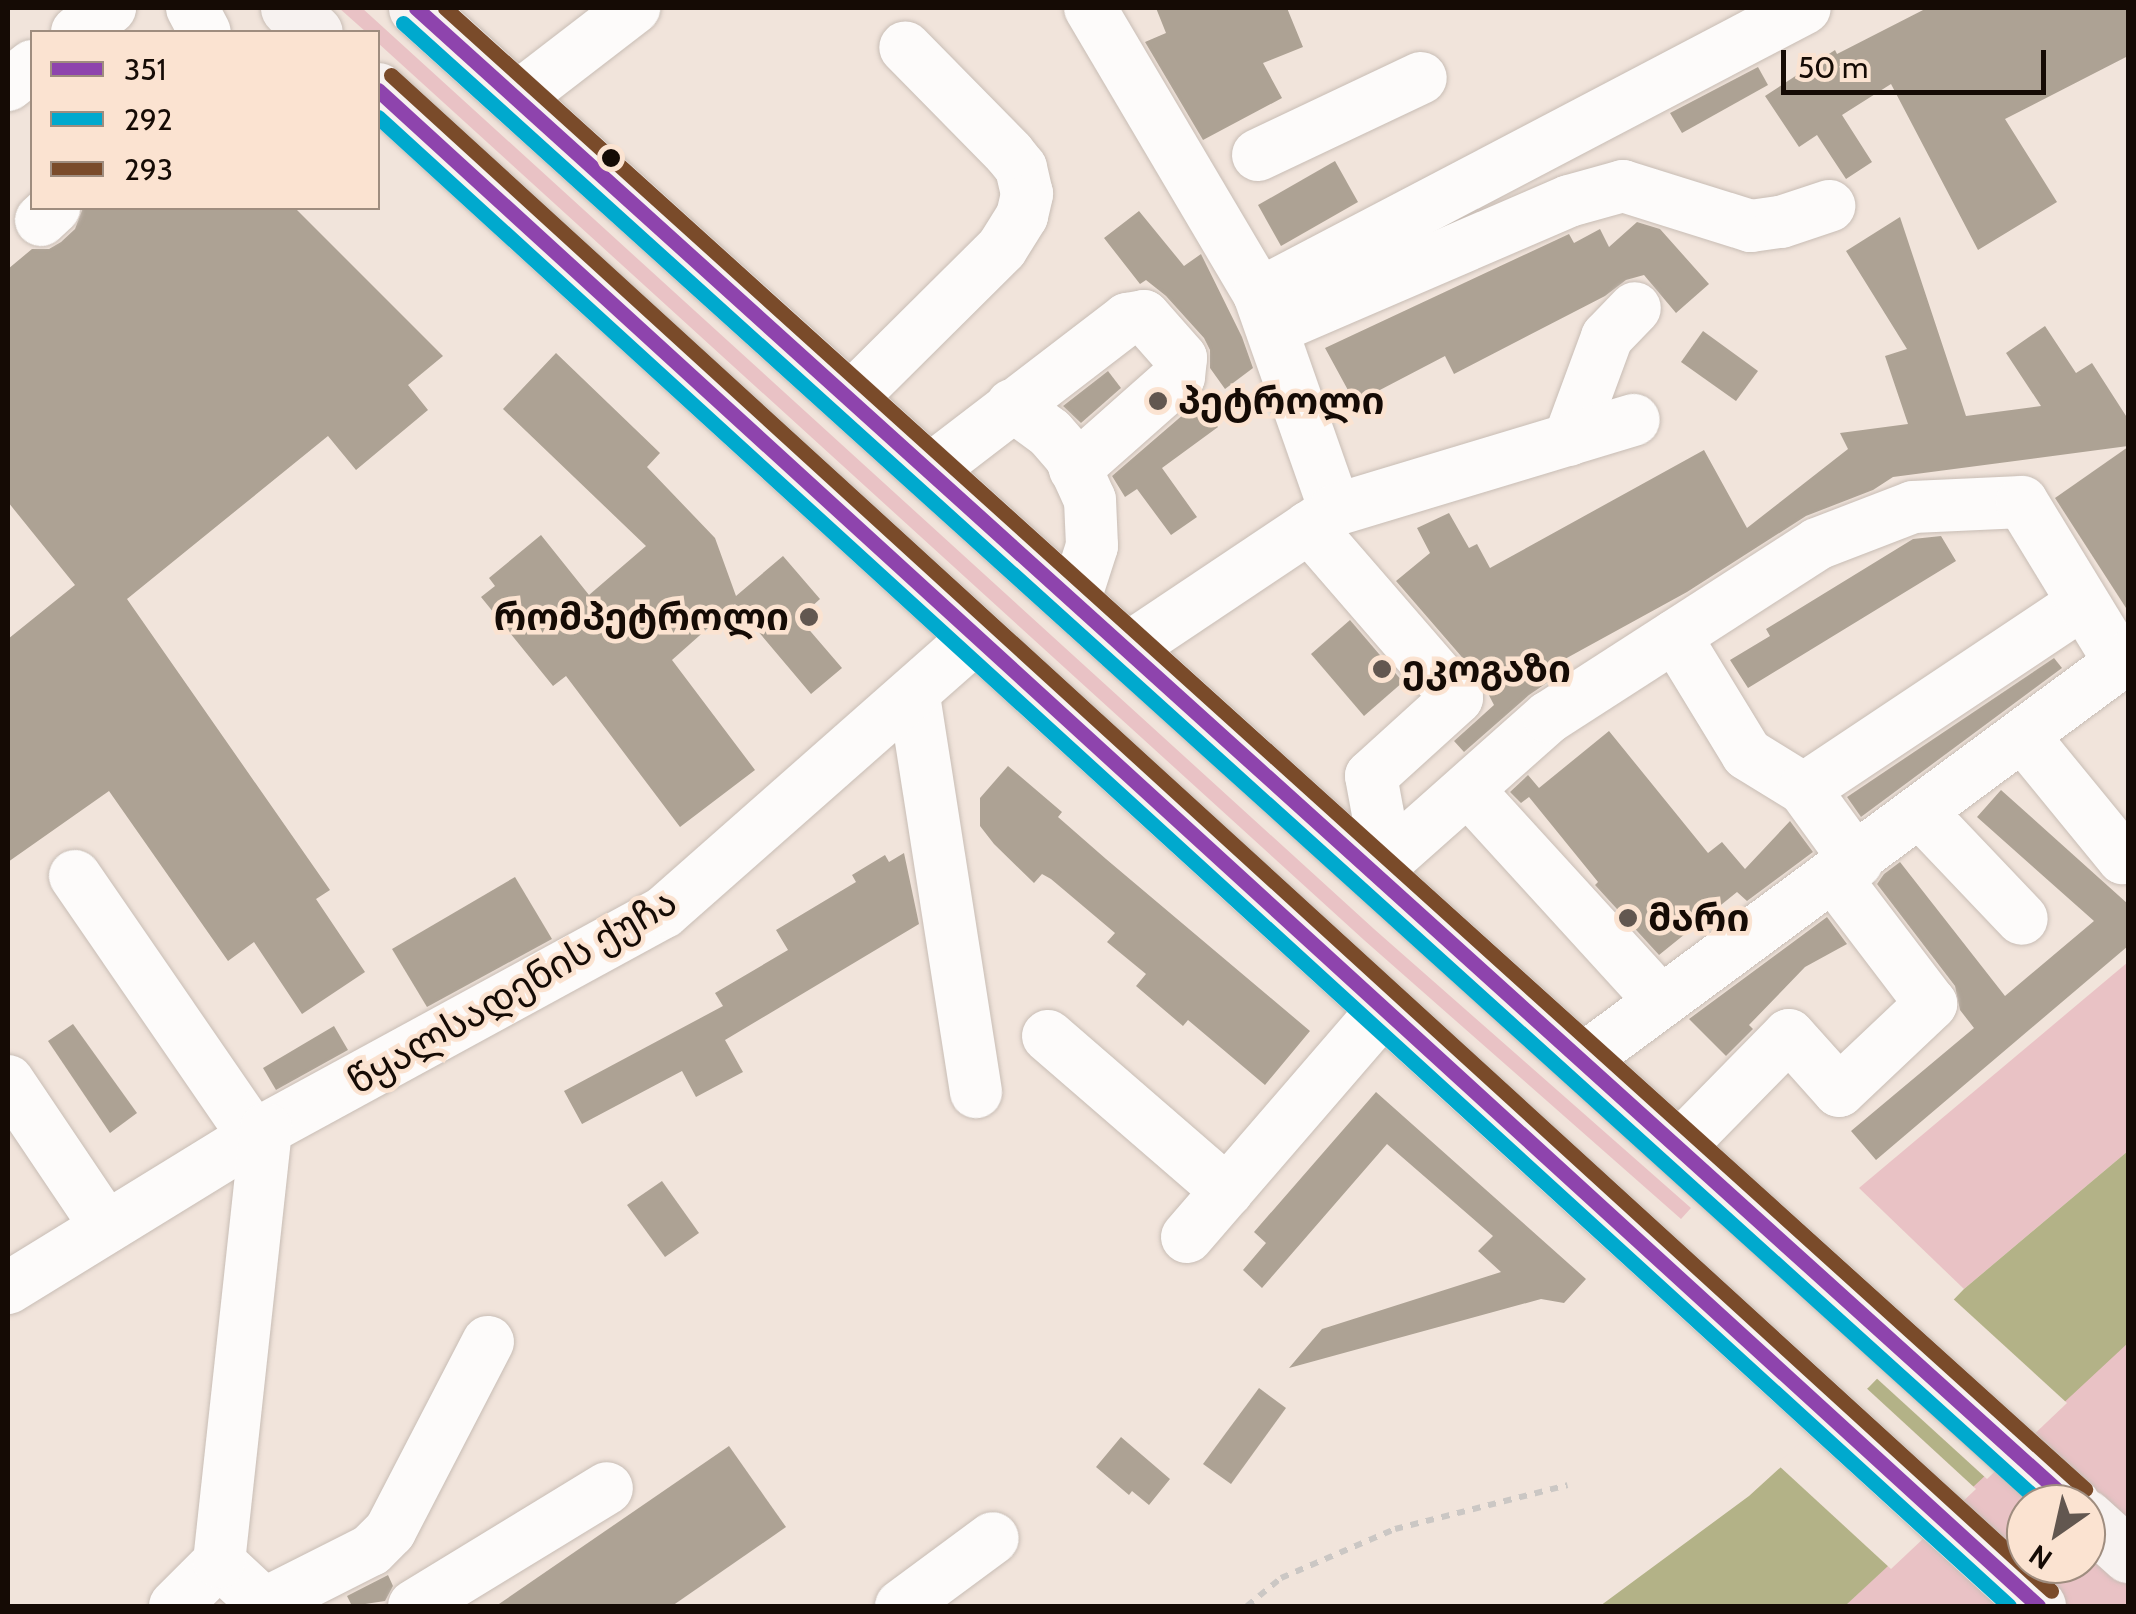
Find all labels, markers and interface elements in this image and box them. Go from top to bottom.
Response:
legend [30,30,380,210]
scale bar [1786,30,2051,92]
text: 50 m [1798,49,1868,86]
text: 351 [124,51,166,88]
text: 292 [124,101,172,138]
unlabelled marker [601,148,621,168]
text: 293 [124,151,173,188]
place label: პეტროლი [1178,378,1385,424]
marker: პეტროლი [1147,390,1169,412]
place label: რომპეტროლი [494,594,789,640]
marker: რომპეტროლი [798,606,820,628]
place label: ეკოგაზი [1402,646,1571,692]
marker: ეკოგაზი [1371,658,1393,680]
street label: წყალსადენის ქუჩა [340,878,684,1104]
place label: მარი [1648,895,1749,941]
marker: მარი [1617,907,1639,929]
north arrow [2006,1484,2106,1584]
text: N [2023,1538,2058,1577]

